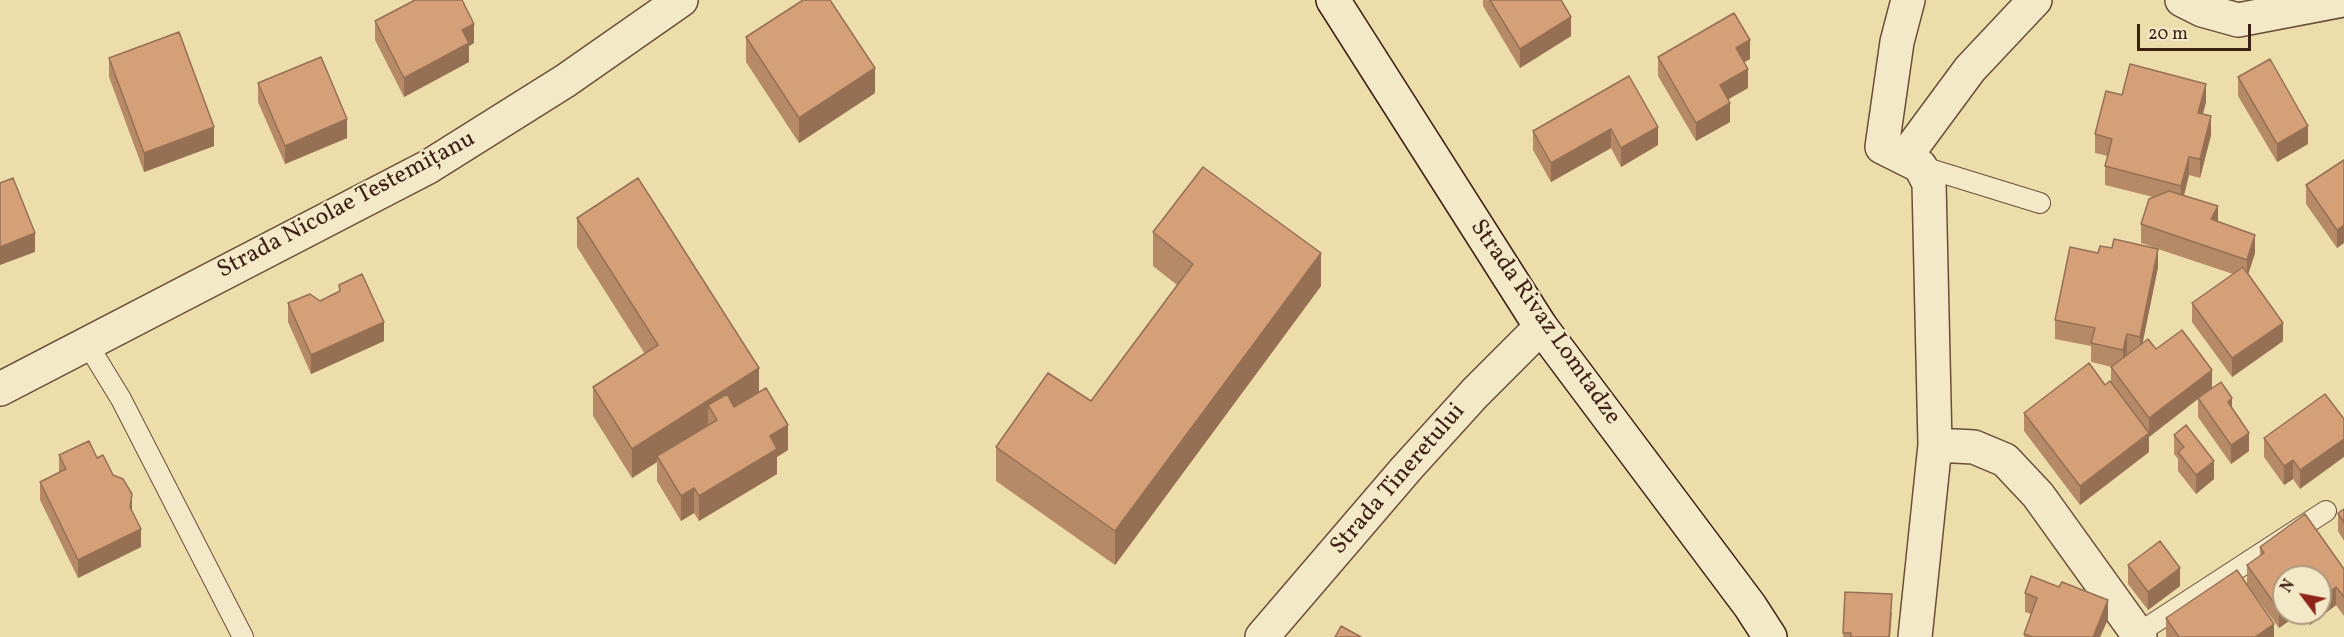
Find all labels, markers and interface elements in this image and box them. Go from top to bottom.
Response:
scale bar [2140,12,2254,50]
text: 20 m [2148,22,2188,47]
street label: Strada Nicolae Testemițanu [213,126,481,286]
street label: Strada Rivaz Lomtadze [1462,215,1626,431]
street label: Strada Tineretului [1325,398,1473,562]
north arrow [2272,565,2332,625]
text: N [2276,576,2301,597]

